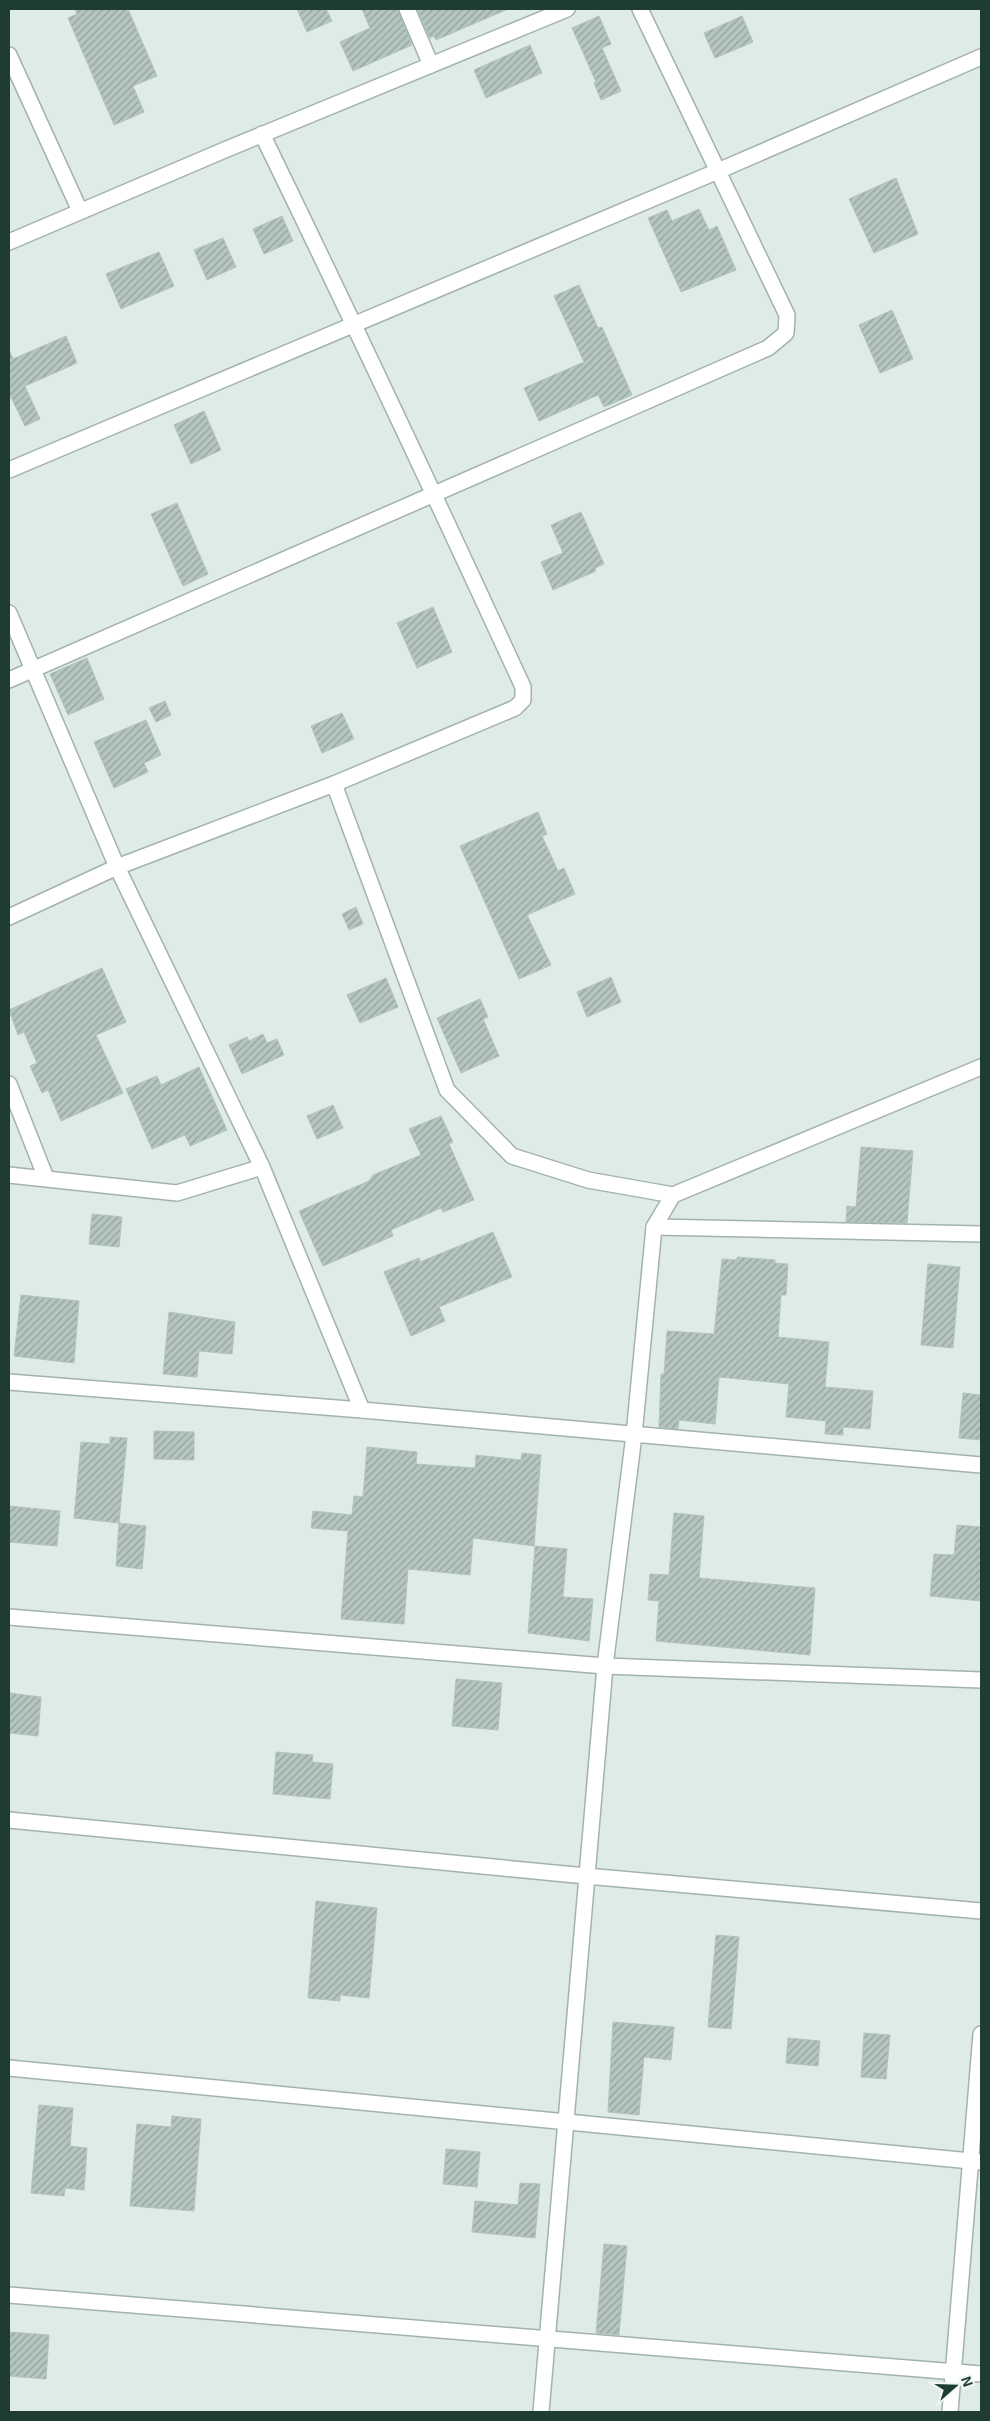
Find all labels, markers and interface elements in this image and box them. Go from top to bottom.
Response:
north arrow [930,2361,980,2411]
text: N [958,2374,977,2389]

